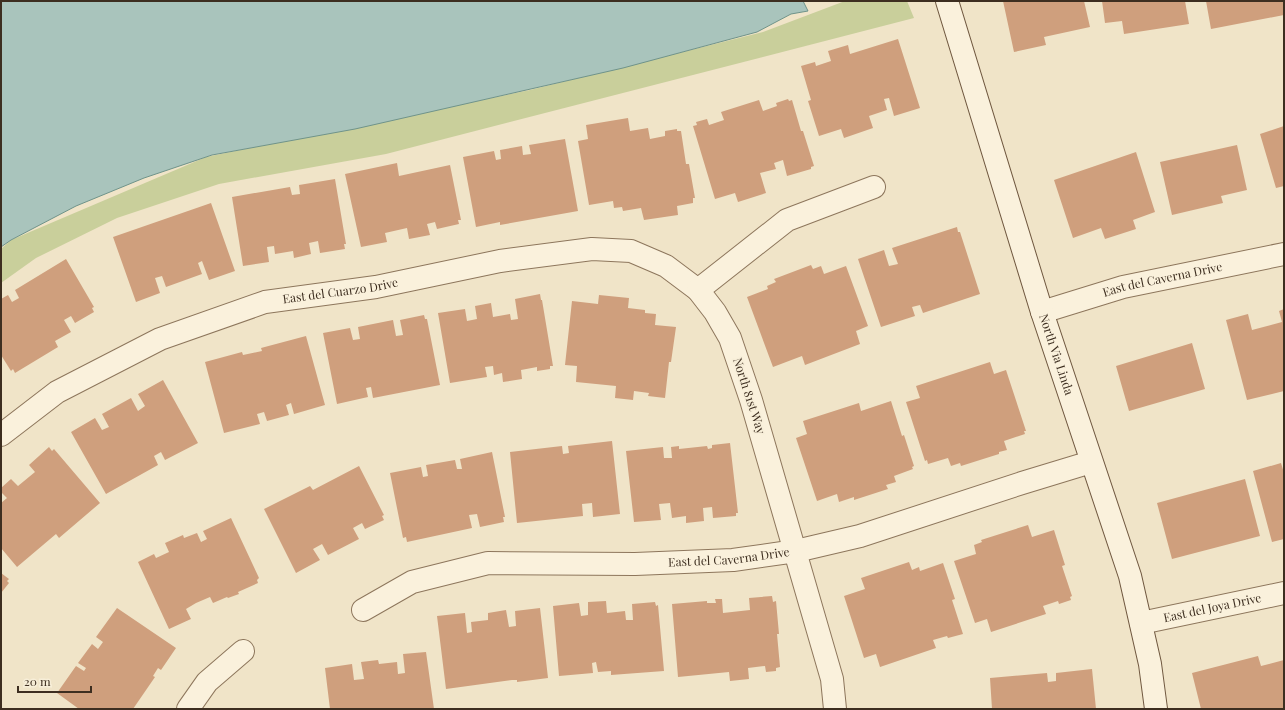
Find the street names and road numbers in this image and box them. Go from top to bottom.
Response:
street label: East del Caverna Drive [1100,258,1224,300]
street label: East del Cuarzo Drive [282,274,399,307]
street label: North Via Linda [1036,312,1078,397]
street label: North 81st Way [730,355,770,436]
street label: East del Caverna Drive [668,543,791,570]
street label: East del Joya Drive [1162,589,1263,625]

